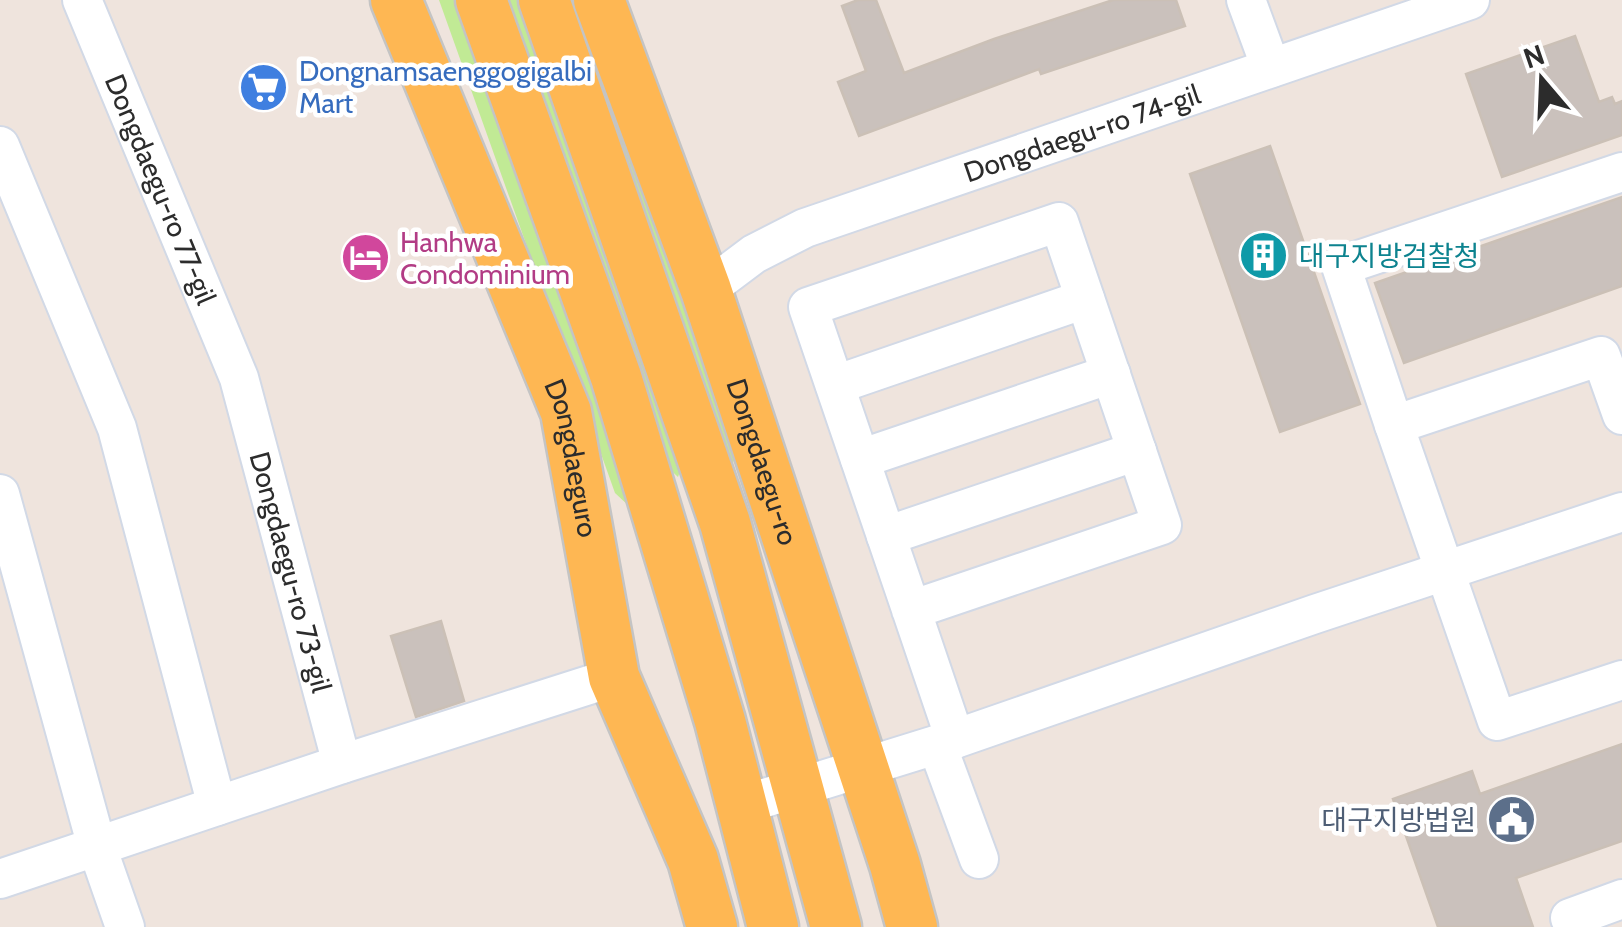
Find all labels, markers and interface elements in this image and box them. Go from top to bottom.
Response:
north arrow [1492,30,1592,130]
text: N [1519,37,1549,76]
place label: Dongnamsaenggogigalbi Mart [299,54,592,120]
supermarket icon: Dongnamsaenggogigalbi Mart [238,61,290,113]
street label: Dongdaegu-ro 77-gil [98,69,224,310]
street label: Dongdaegu-ro 74-gil [959,77,1205,189]
place label: Hanhwa Condominium [400,225,570,291]
building icon: 대구지방검찰청 [1238,230,1290,282]
hotel icon: Hanhwa Condominium [339,232,391,284]
place label: 대구지방검찰청 [1299,239,1479,273]
street label: Dongdaeguro [537,374,605,540]
street label: Dongdaegu-ro [719,374,806,549]
street label: Dongdaegu-ro 73-gil [242,448,339,696]
public building icon: 대구지방법원 [1485,794,1537,846]
place label: 대구지방법원 [1321,803,1476,837]

